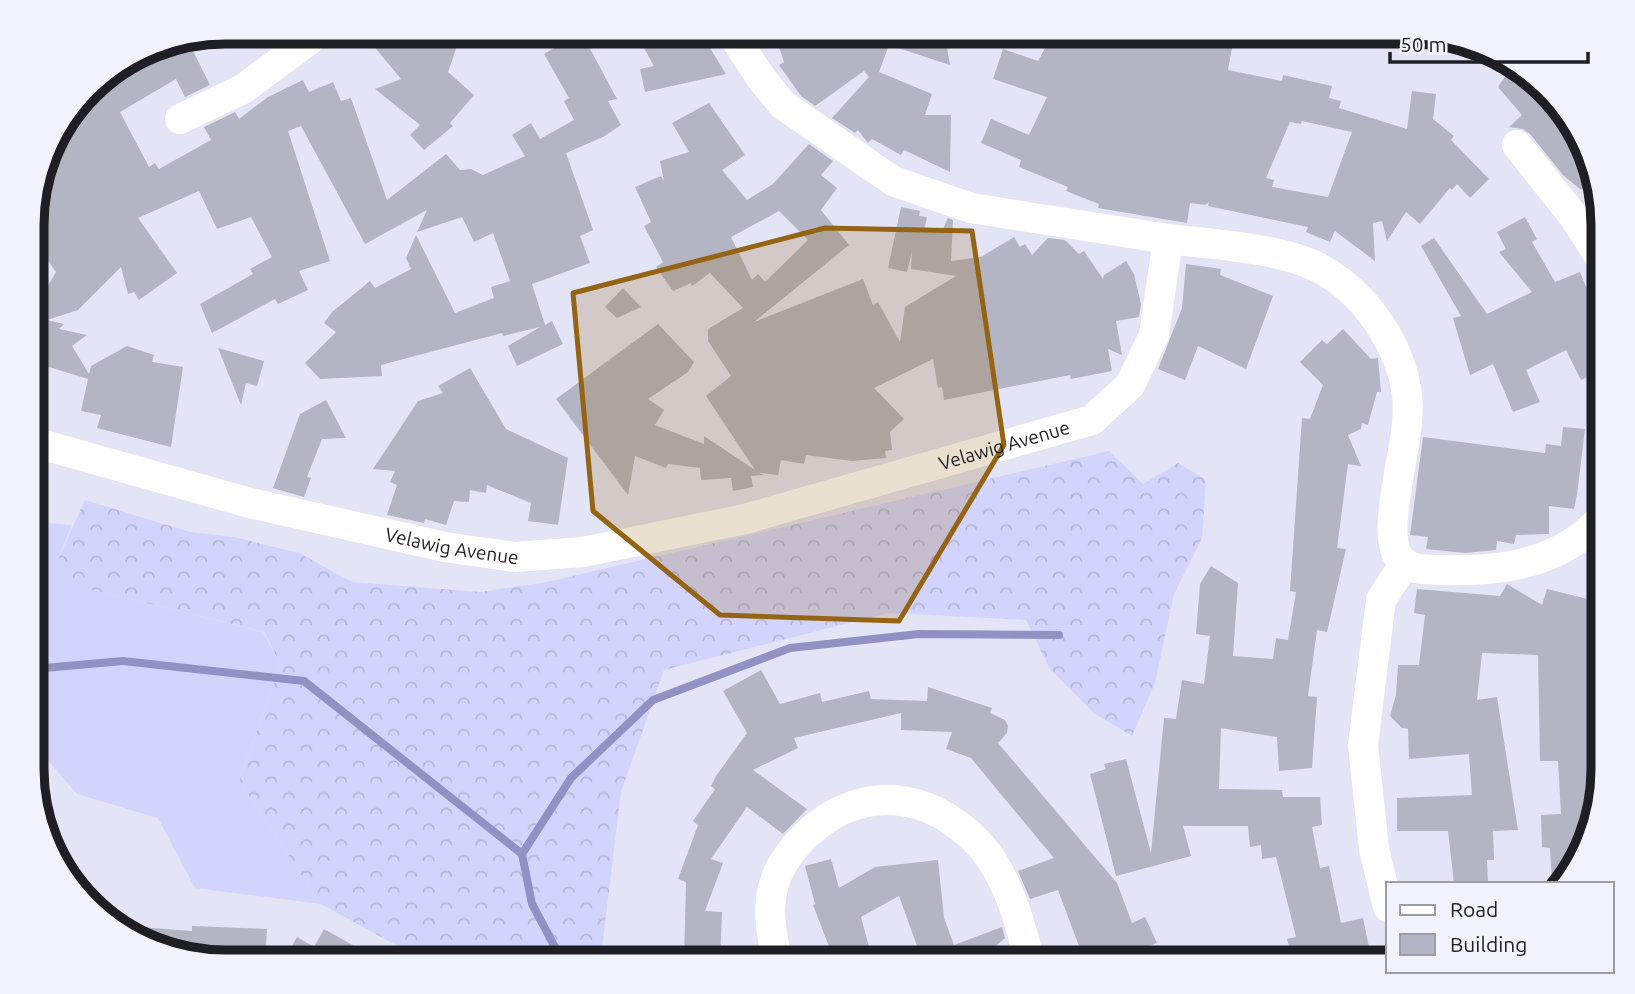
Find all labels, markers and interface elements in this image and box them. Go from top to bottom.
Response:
scale bar [1390,21,1588,65]
text: 50 m [1400,32,1447,56]
street label: Velawig Avenue [936,416,1072,474]
street label: Velawig Avenue [383,523,520,568]
legend [1386,882,1614,973]
text: Road [1450,897,1498,921]
text: Building [1450,932,1527,956]

